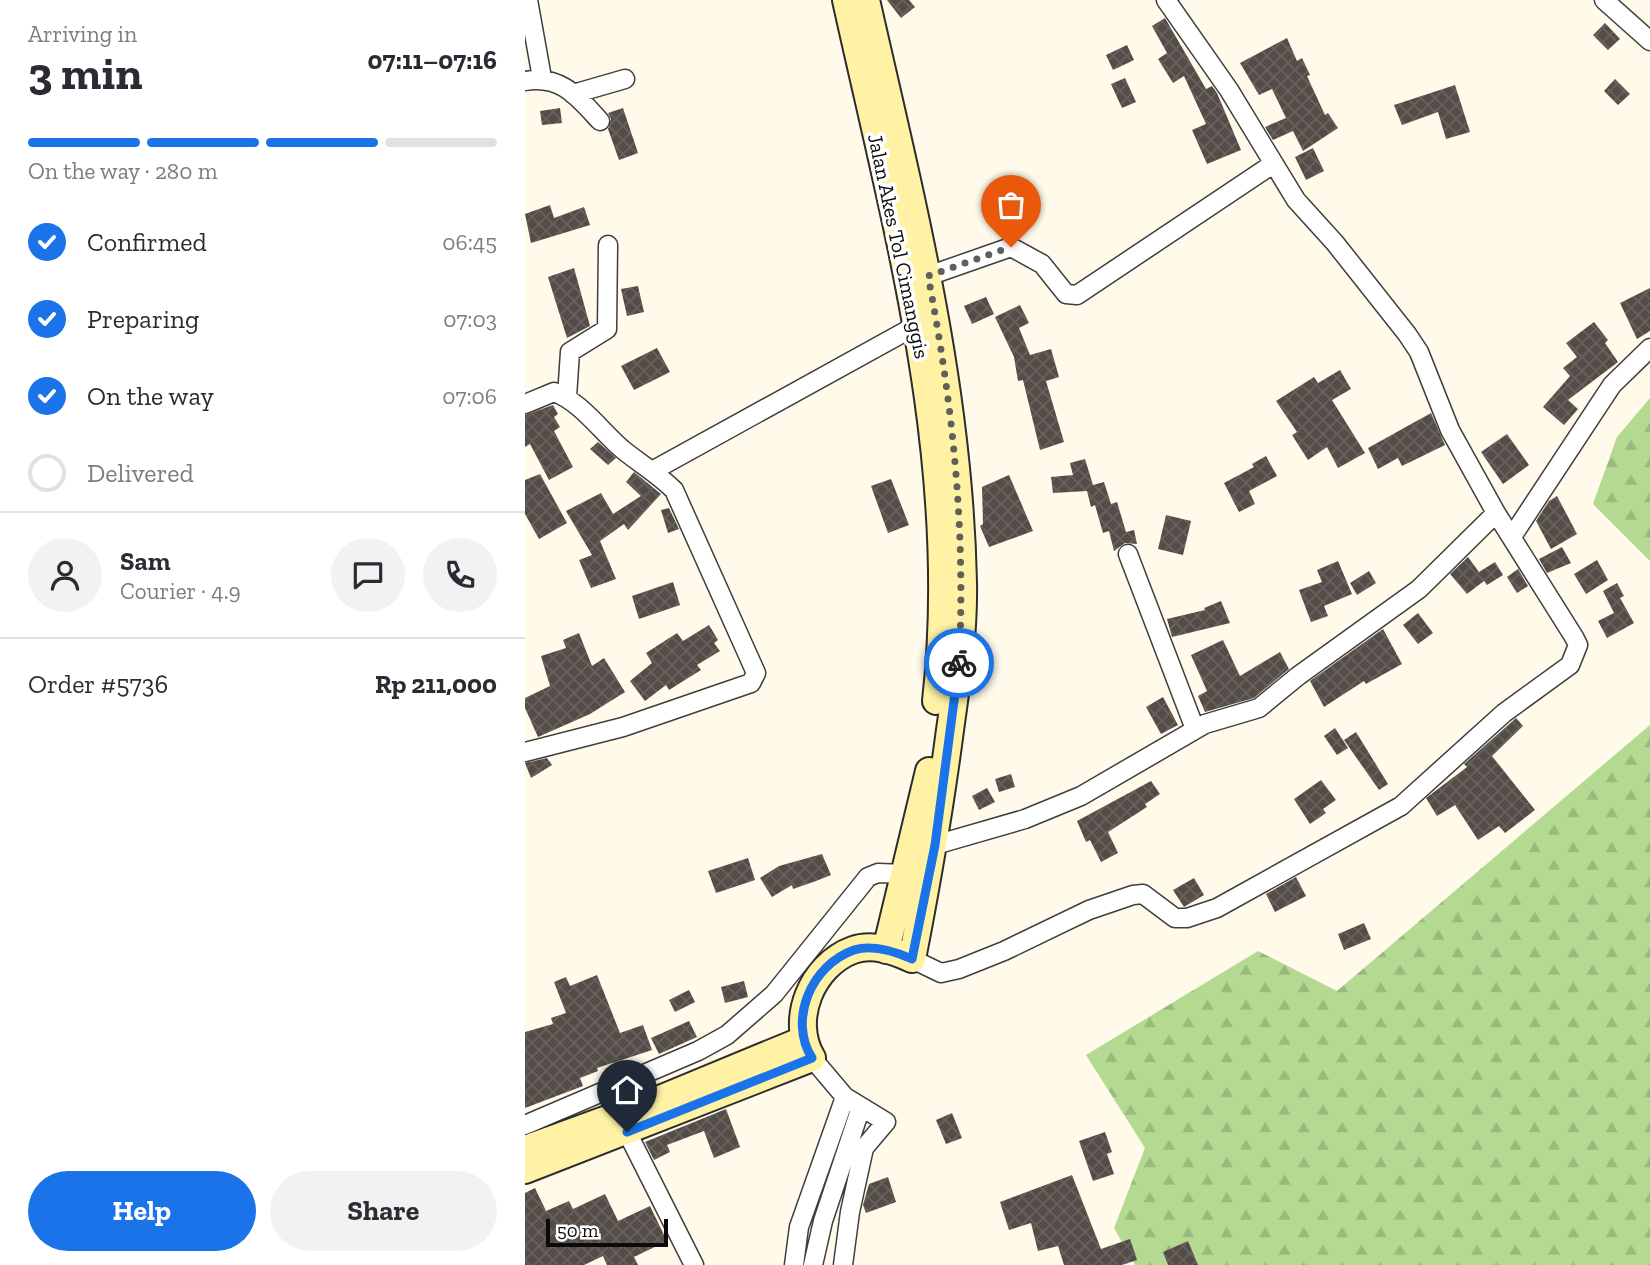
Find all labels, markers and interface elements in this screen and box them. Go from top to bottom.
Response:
text: Arriving in [28,20,137,48]
text: 07:11–07:16 [368,44,497,76]
text: 3 min [28,46,142,101]
street label: Jalan Akes Tol Cimanggis [863,131,935,361]
text: On the way · 280 m [28,157,218,185]
pin [981,175,1041,247]
icon: bag [992,186,1030,224]
icon: check [28,223,66,261]
text: Confirmed [87,226,207,258]
text: 06:45 [442,228,497,256]
icon: check [28,300,66,338]
text: Preparing [87,303,199,335]
text: 07:03 [443,305,497,333]
icon: check [28,377,66,415]
text: On the way [87,380,214,412]
text: 07:06 [442,382,497,410]
text: Delivered [87,457,194,489]
button: person [28,538,102,612]
button: chat [331,538,405,612]
button: phone [423,538,497,612]
text: Sam [120,545,170,577]
text: Courier · 4.9 [120,577,241,605]
courier [924,628,994,698]
icon: bike [940,644,978,682]
text: Order #5736 [28,668,168,700]
text: Rp 211,000 [375,668,497,700]
pin [597,1060,657,1132]
icon: home [608,1071,646,1109]
button: Help [28,1171,256,1251]
button: Share [270,1171,497,1251]
scale bar [546,1216,669,1248]
text: 50 m [557,1219,598,1242]

